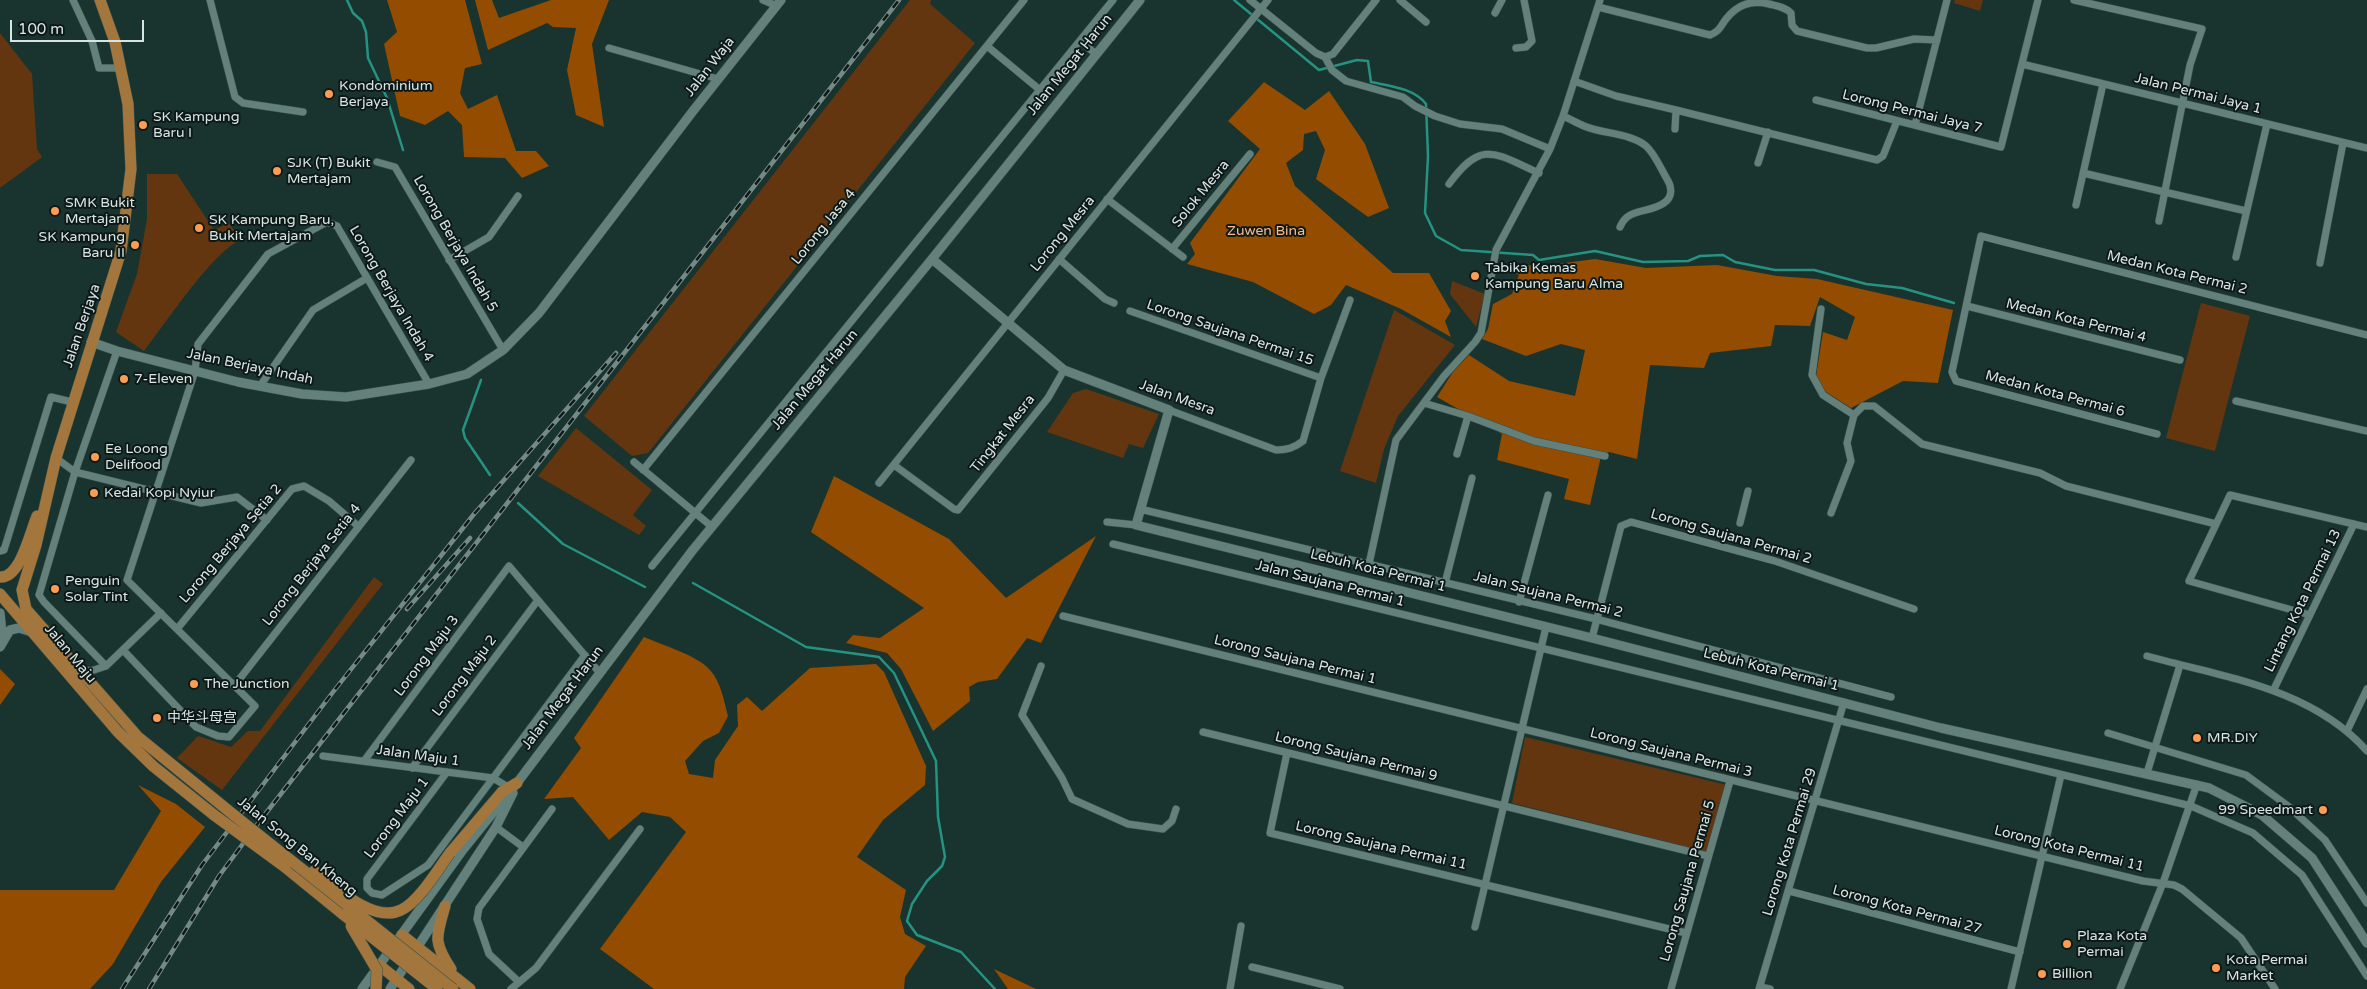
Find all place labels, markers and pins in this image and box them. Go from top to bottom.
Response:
place label: Kondominium Berjaya [339,78,432,110]
marker: Kondominium Berjaya [323,88,335,100]
place label: SK Kampung Baru I [153,109,239,142]
marker: SK Kampung Baru I [137,119,149,131]
place label: SJK (T) Bukit Mertajam [287,155,371,188]
marker: SJK (T) Bukit Mertajam [271,165,283,177]
place label: SMK Bukit Mertajam [65,195,135,228]
marker: SMK Bukit Mertajam [49,205,61,217]
place label: SK Kampung Baru, Bukit Mertajam [209,212,334,244]
marker: SK Kampung Baru, Bukit Mertajam [193,222,205,234]
place label: SK Kampung Baru II [39,229,125,262]
marker: SK Kampung Baru II [129,239,141,251]
place label: Tabika Kemas Kampung Baru Alma [1485,260,1623,292]
marker: Tabika Kemas Kampung Baru Alma [1469,270,1481,282]
place label: 7-Eleven [134,371,192,387]
marker: 7-Eleven [118,373,130,385]
place label: Ee Loong Delifood [105,441,168,474]
marker: Ee Loong Delifood [89,451,101,463]
place label: Kedai Kopi Nyiur [104,485,215,501]
marker: Kedai Kopi Nyiur [88,487,100,499]
place label: Penguin Solar Tint [65,573,128,606]
marker: Penguin Solar Tint [49,583,61,595]
place label: The Junction [204,676,289,692]
marker: The Junction [188,678,200,690]
place label: 中华斗母宫 [167,710,237,726]
marker: 中华斗母宫 [151,712,163,724]
place label: MR.DIY [2207,730,2258,746]
marker: MR.DIY [2191,732,2203,744]
place label: 99 Speedmart [2218,802,2313,818]
marker: 99 Speedmart [2317,804,2329,816]
place label: Plaza Kota Permai [2077,928,2147,960]
marker: Plaza Kota Permai [2061,938,2073,950]
place label: Kota Permai Market [2226,952,2307,984]
marker: Kota Permai Market [2210,962,2222,974]
place label: Billion [2052,966,2093,982]
marker: Billion [2036,968,2048,980]

